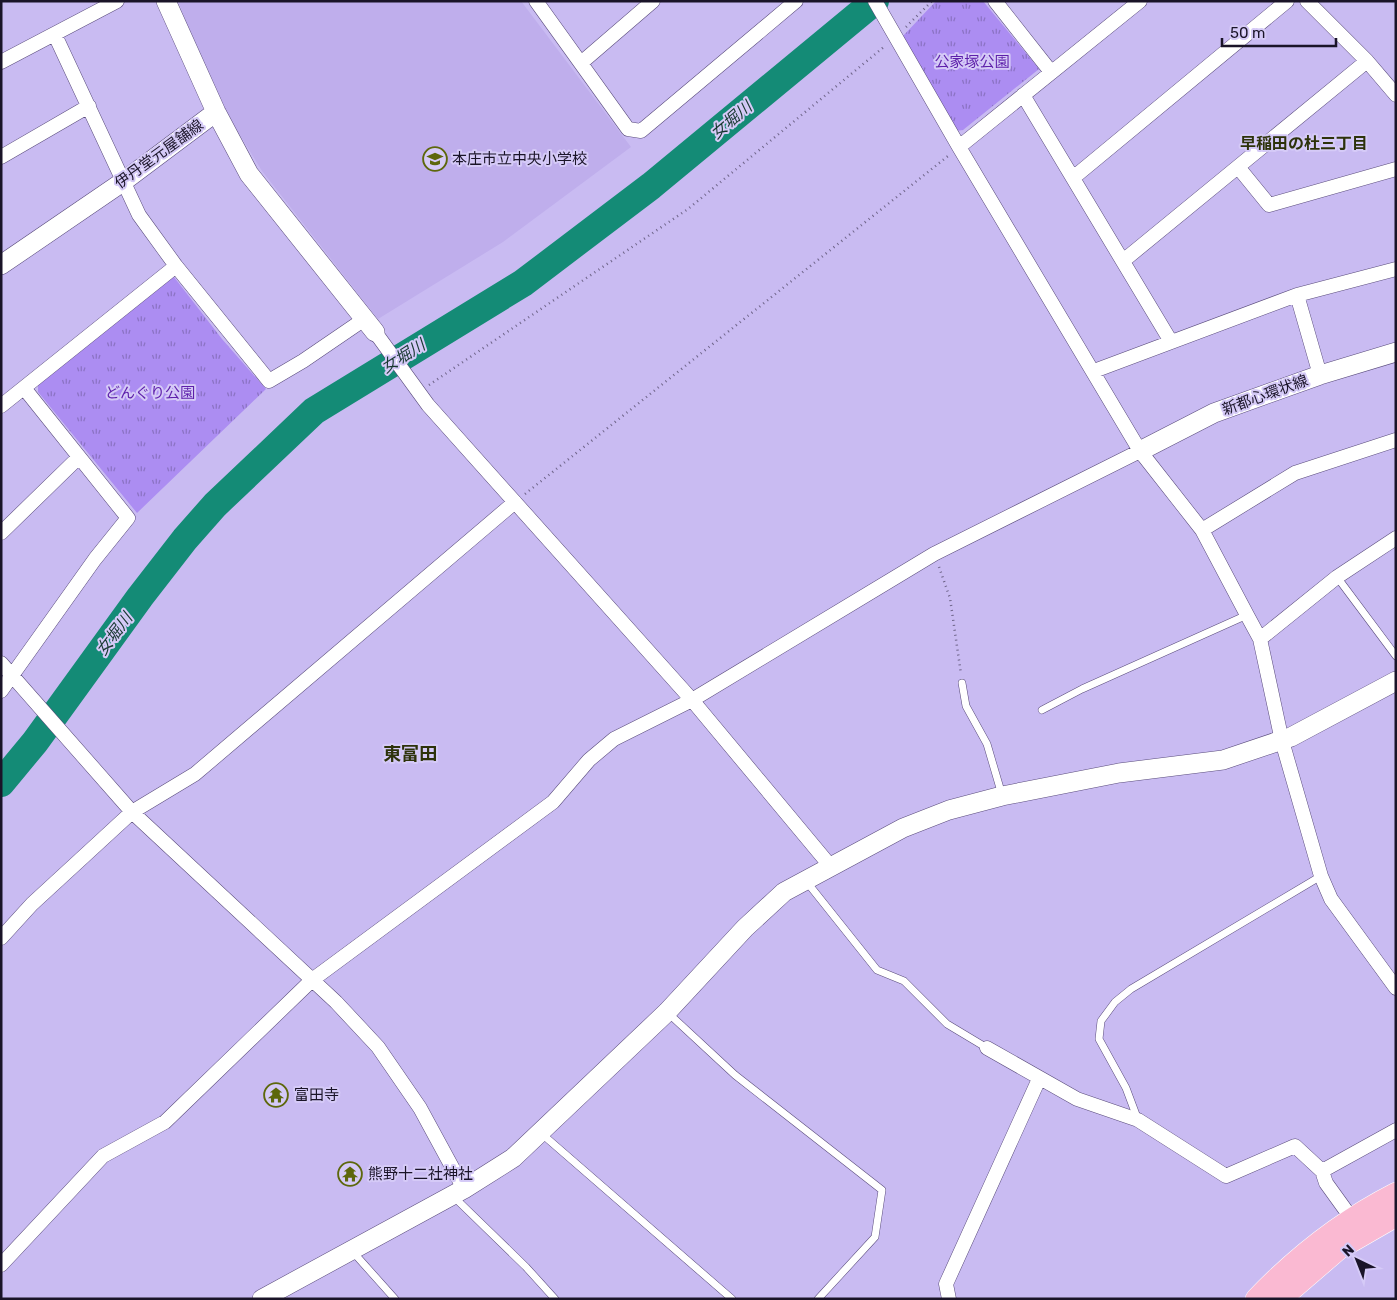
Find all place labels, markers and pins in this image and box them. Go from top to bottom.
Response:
school or university icon: 本庄市立中央小学校 [422,146,448,172]
place label: 本庄市立中央小学校 [452,150,587,168]
temple icon: 富田寺 [263,1082,289,1108]
place label: 富田寺 [294,1086,339,1104]
temple icon: 熊野十二社神社 [337,1161,363,1187]
place label: 熊野十二社神社 [368,1165,473,1183]

